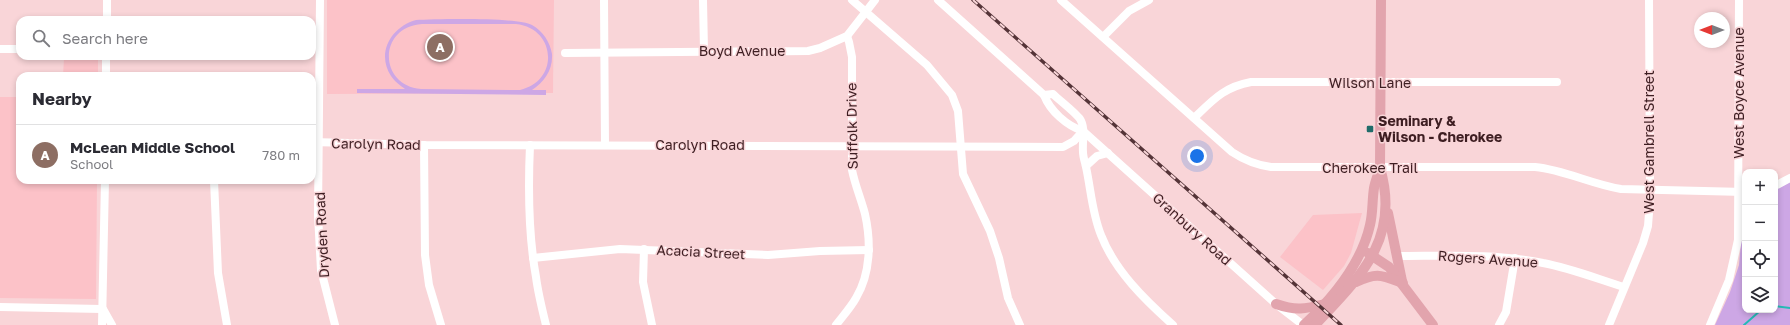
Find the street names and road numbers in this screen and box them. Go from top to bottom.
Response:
street label: West Boyce Avenue [1730,27,1747,159]
street label: Boyd Avenue [699,42,785,59]
street label: West Gambrell Street [1640,70,1657,214]
street label: Wilson Lane [1329,74,1411,91]
street label: Suffolk Drive [842,83,861,169]
street label: Carolyn Road [331,134,421,153]
street label: Carolyn Road [655,136,745,153]
street label: Cherokee Trail [1322,159,1418,176]
street label: Granbury Road [1149,189,1235,269]
street label: Dryden Road [311,191,332,279]
street label: Acacia Street [656,241,746,262]
street label: Rogers Avenue [1437,247,1539,270]

